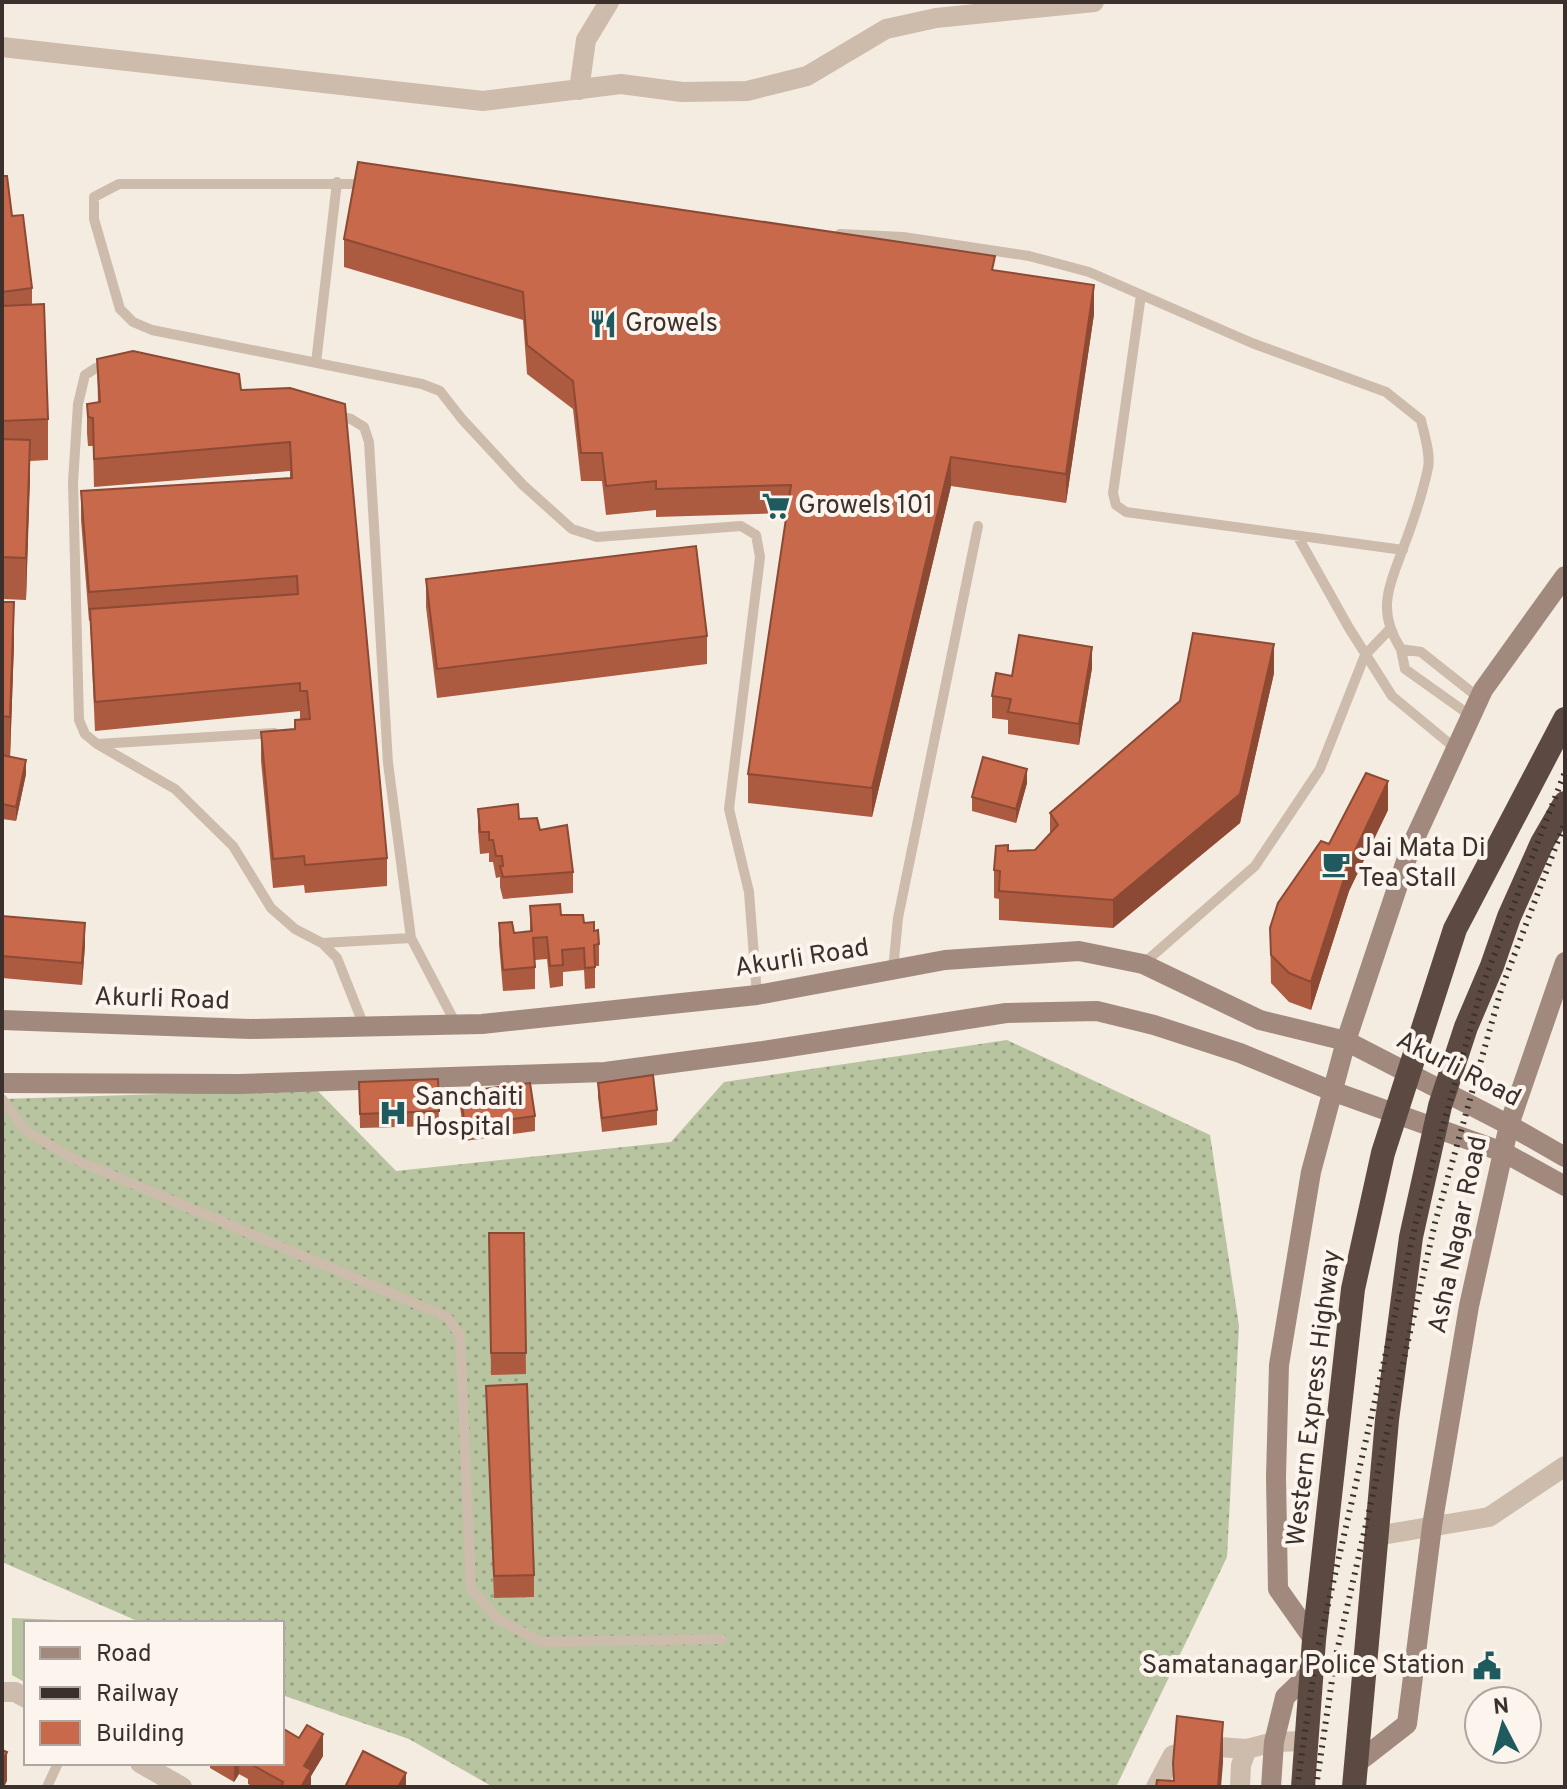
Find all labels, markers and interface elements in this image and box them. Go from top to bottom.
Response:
place label: Growels [625,308,718,341]
restaurant icon: Growels [588,309,618,339]
place label: Growels 101 [798,490,933,523]
supermarket icon: Growels 101 [761,491,791,521]
place label: Jai Mata Di Tea Stall [1358,833,1486,896]
cafe icon: Jai Mata Di Tea Stall [1321,849,1351,879]
street label: Akurli Road [732,932,872,986]
street label: Akurli Road [94,981,230,1019]
street label: Akurli Road [1390,1025,1526,1115]
place label: Sanchaiti Hospital [415,1082,524,1145]
hospital icon: Sanchaiti Hospital [378,1098,408,1128]
street label: Asha Nagar Road [1422,1133,1496,1337]
street label: Western Express Highway [1280,1248,1350,1548]
legend [24,1621,284,1765]
text: Road [96,1640,152,1670]
place label: Samatanagar Police Station [1142,1650,1465,1683]
public building icon: Samatanagar Police Station [1472,1651,1502,1681]
text: Railway [96,1680,179,1710]
north arrow [1463,1685,1543,1765]
text: N [1492,1693,1510,1722]
text: Building [96,1720,185,1750]

